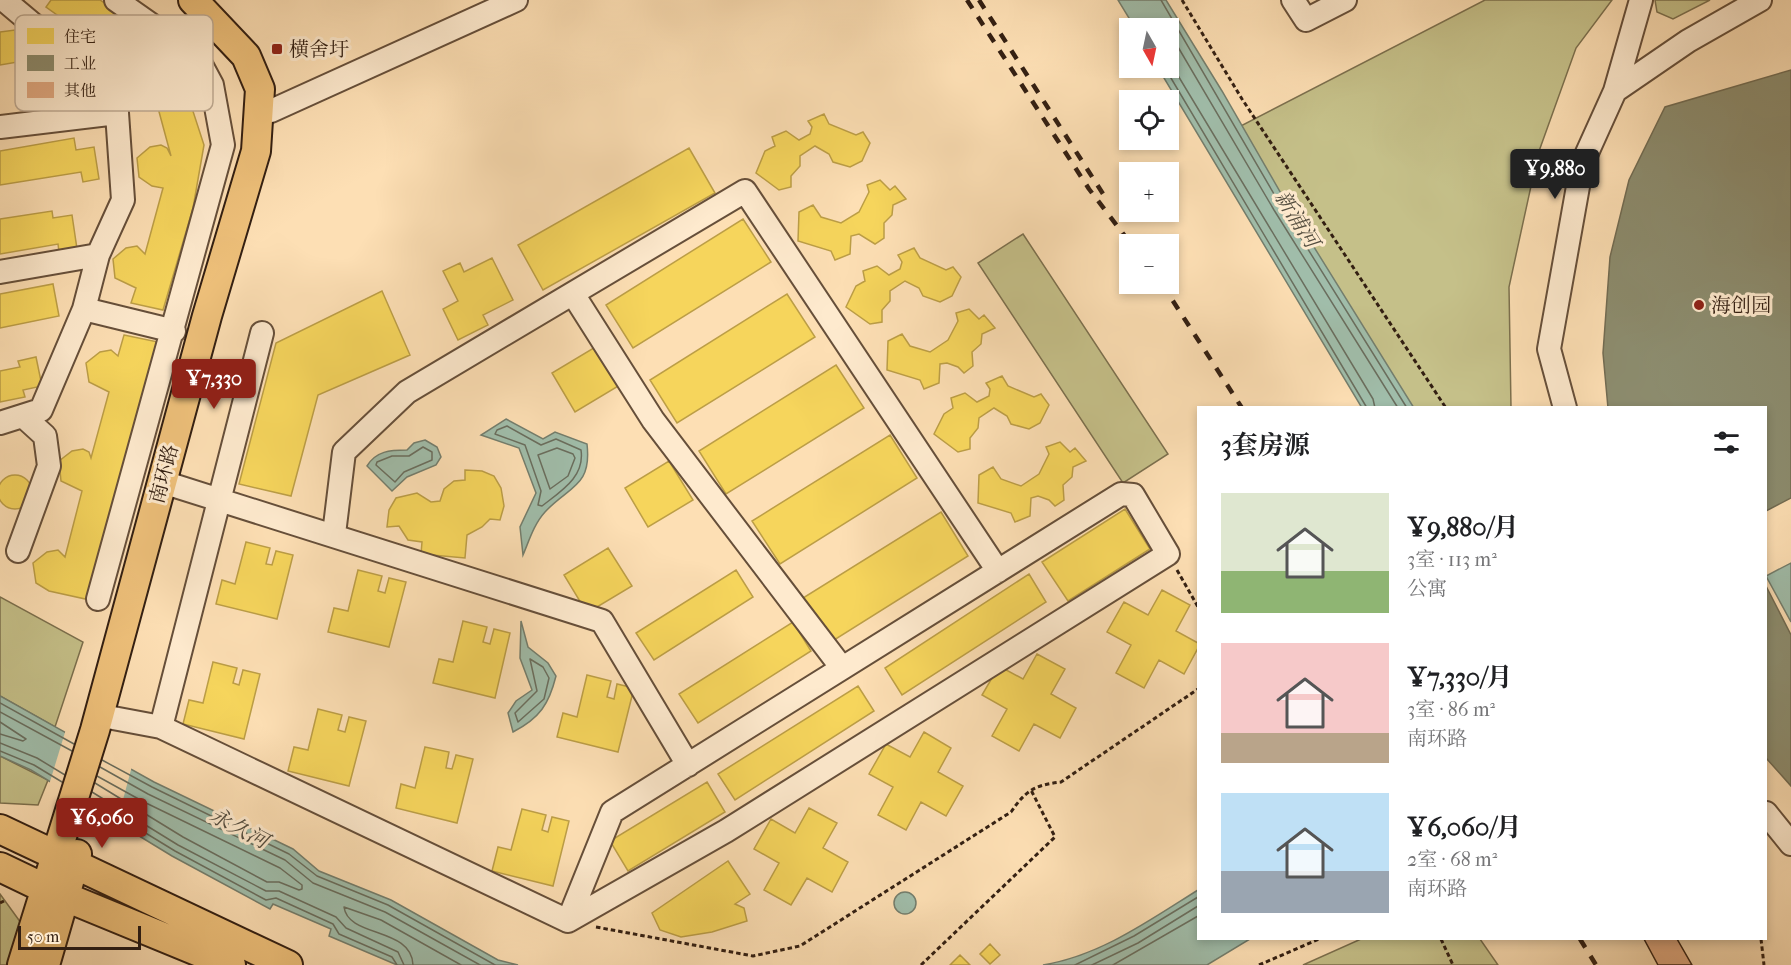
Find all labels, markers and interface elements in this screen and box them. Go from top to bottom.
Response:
legend [15,15,213,111]
north arrow [1119,18,1179,78]
map controls [1119,18,1179,294]
text: 住宅 [64,27,96,46]
place label: 横舍圩 [289,38,349,61]
marker: 横舍圩 [270,42,284,56]
text: 工业 [64,54,96,73]
text: 其他 [64,81,96,100]
button: locate [1119,90,1179,150]
pin: ¥9,880 [1506,149,1604,200]
text: ¥9,880 [1524,157,1586,180]
button: + [1119,162,1179,222]
water label: 新浦河 [1270,186,1326,255]
button: − [1119,234,1179,294]
place label: 海创园 [1711,294,1771,317]
marker: 海创园 [1692,298,1706,312]
pin: ¥7,330 [165,359,263,410]
text: ¥7,330 [186,367,242,390]
icon: filters [1710,426,1743,459]
text: 3套房源 [1221,430,1310,461]
street label: 南环路 [145,442,183,506]
text: ¥9,880/月 [1407,512,1519,543]
icon: home [1269,517,1341,589]
text: 3室 · 113 m² [1407,548,1497,571]
text: 公寓 [1407,577,1447,600]
text: ¥7,330/月 [1407,662,1513,693]
icon: home [1269,667,1341,739]
text: 3室 · 86 m² [1407,698,1495,721]
text: 南环路 [1407,727,1467,750]
pin: ¥6,060 [53,798,151,849]
water label: 永久河 [206,803,276,855]
text: ¥6,060 [70,806,134,829]
text: ¥6,060/月 [1407,812,1522,843]
icon: home [1269,817,1341,889]
text: 2室 · 68 m² [1407,848,1497,871]
text: 南环路 [1407,877,1467,900]
scale bar [18,923,141,950]
text: 50 m [27,927,59,946]

